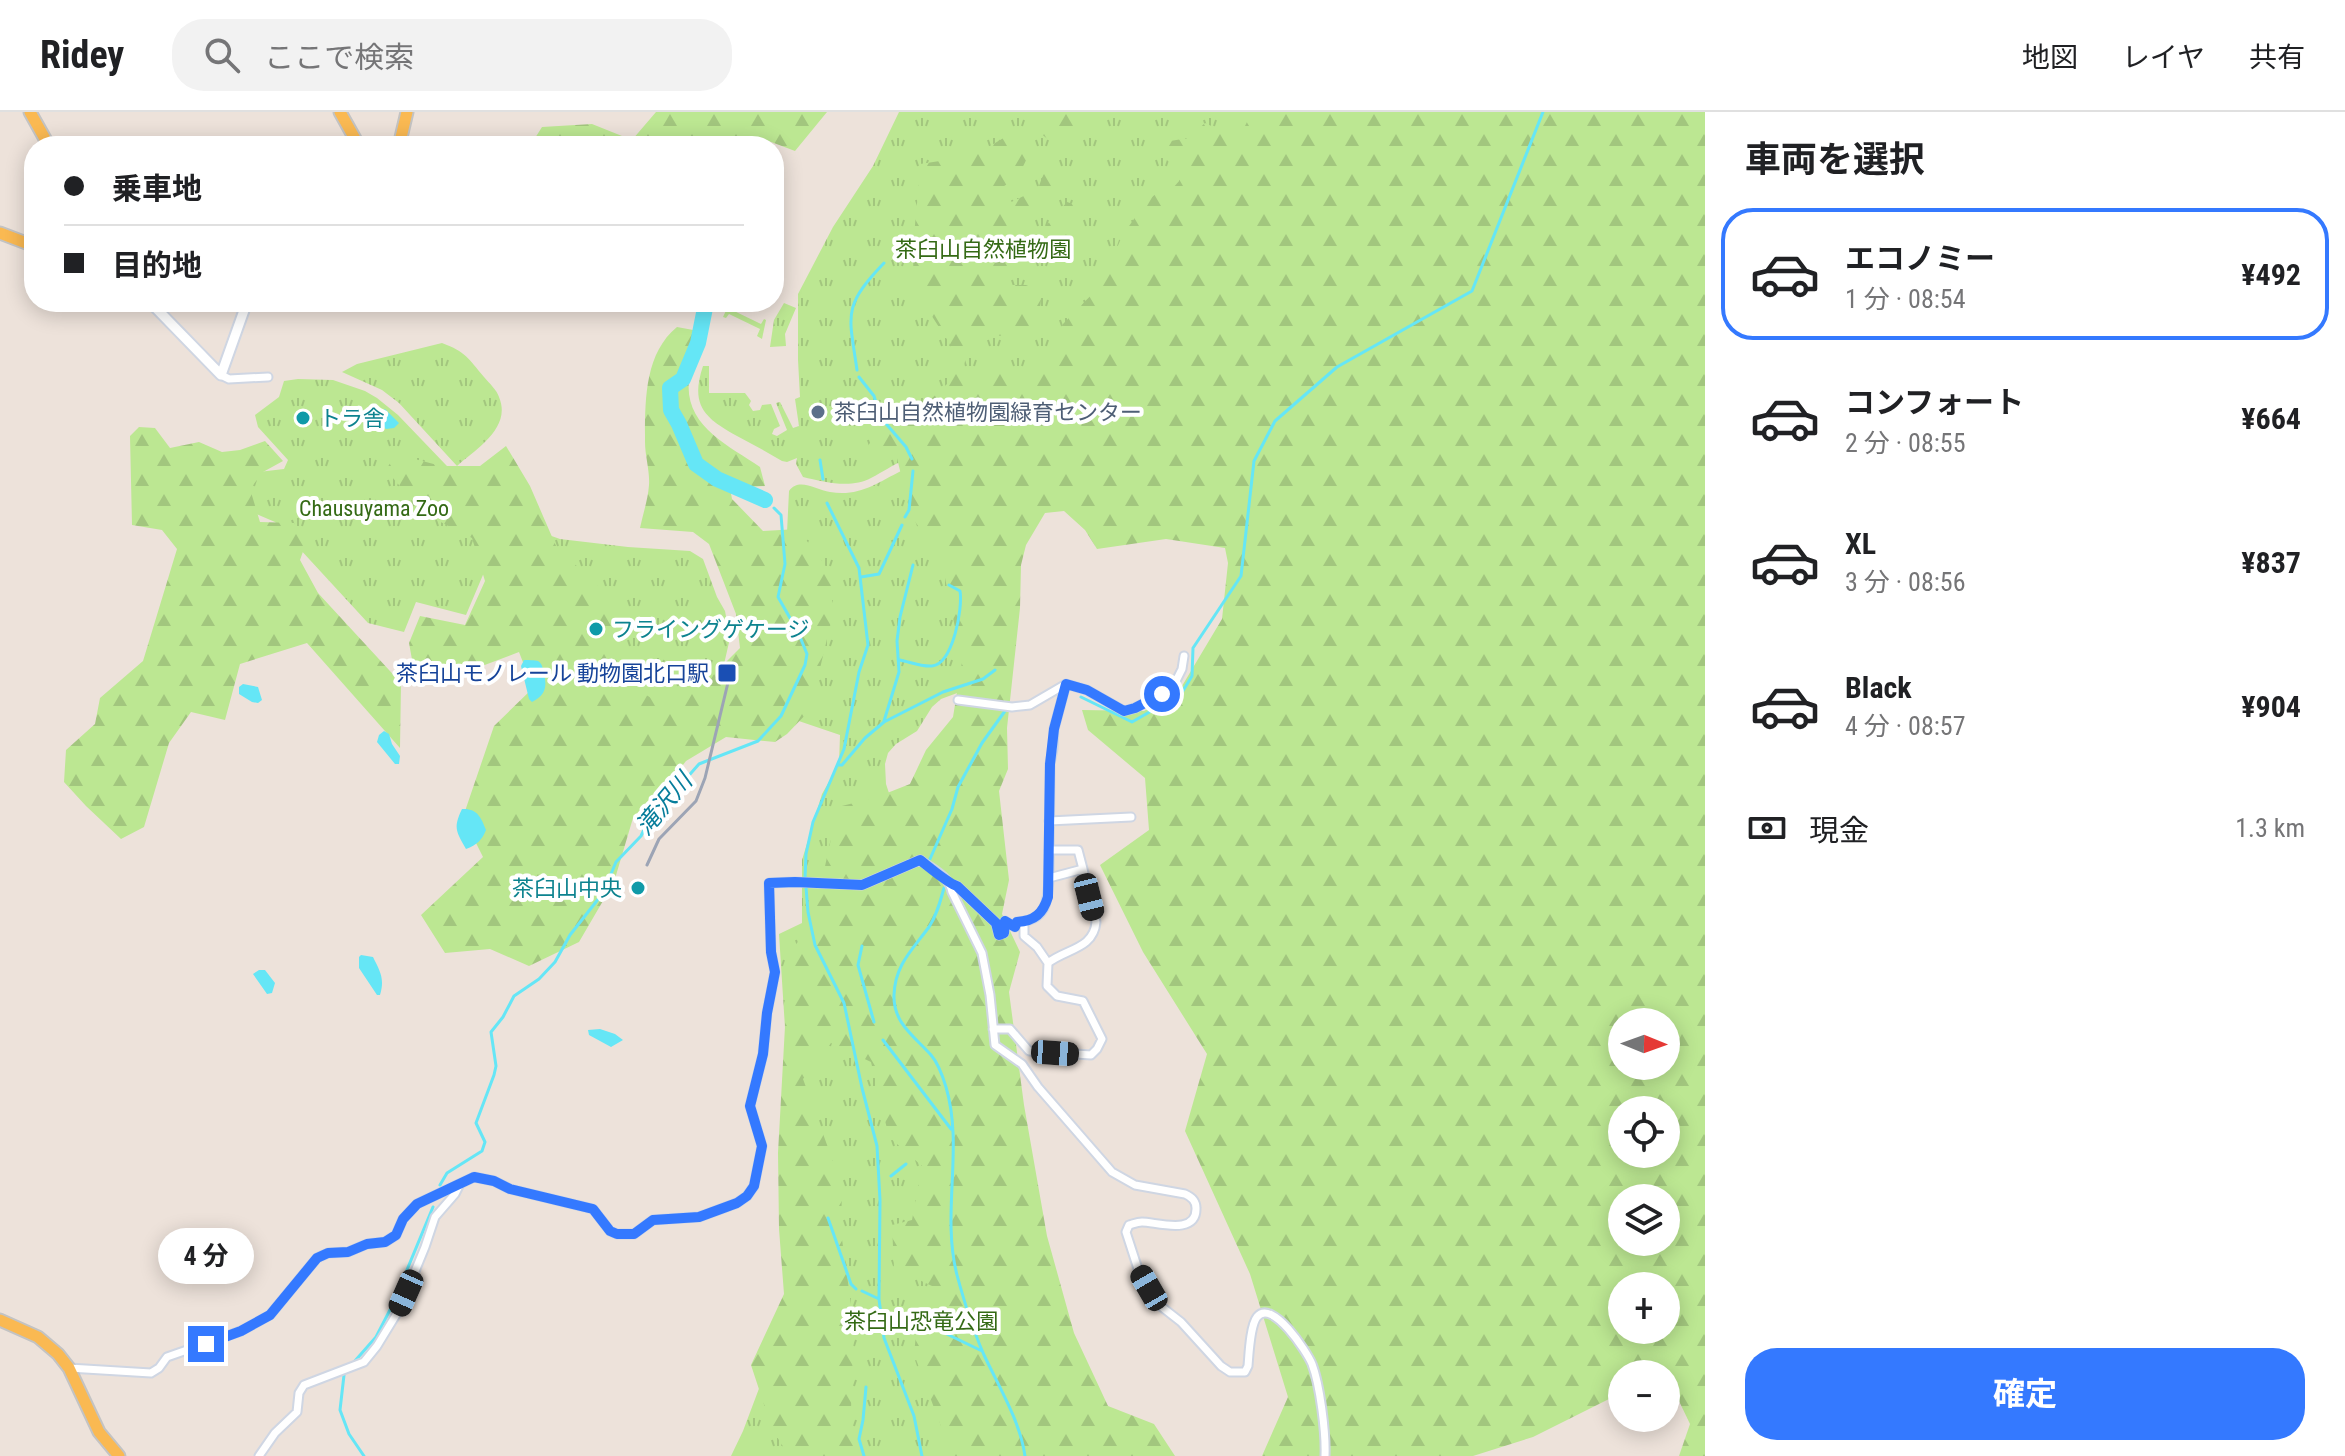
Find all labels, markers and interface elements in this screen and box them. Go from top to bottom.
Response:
search box [172,19,732,91]
text: Ridey [40,33,124,77]
icon: search [200,33,244,77]
text: ここで検索 [264,40,414,75]
text: 地図 [2022,41,2078,74]
text: レイヤ [2122,41,2205,74]
text: 共有 [2249,41,2305,74]
text: 車両を選択 [1745,139,1925,181]
text: 乗車地 [112,171,202,206]
park label: 茶臼山自然植物園 [895,237,1071,262]
icon: car [1749,238,1821,310]
text: エコノミー [1845,241,1995,276]
text: 目的地 [112,248,202,283]
text: ¥492 [2241,257,2301,292]
text: 1 分 · 08:54 [1845,284,1965,314]
icon: car [1749,382,1821,454]
text: コンフォート [1845,385,2024,420]
place label: 茶臼山自然植物園緑育センター [834,400,1142,425]
text: ¥664 [2241,401,2301,436]
marker: 茶臼山自然植物園緑育センター [809,403,827,421]
place label: トラ舎 [319,406,385,431]
marker: トラ舎 [294,409,312,427]
text: 2 分 · 08:55 [1845,428,1965,458]
park label: Chausuyama Zoo [299,496,449,521]
icon: car [1749,526,1821,598]
text: XL [1845,526,1876,561]
text: ¥837 [2241,545,2301,580]
text: 3 分 · 08:56 [1845,567,1965,597]
place label: フライングゲケージ [612,617,810,642]
marker: フライングゲケージ [587,620,605,638]
place label: 茶臼山モノレール 動物園北口駅 [396,661,709,686]
marker: 茶臼山モノレール 動物園北口駅 [716,662,738,684]
icon: car [1749,670,1821,742]
text: Black [1845,670,1912,705]
route start [1144,676,1180,712]
text: ¥904 [2241,689,2301,724]
text: 4 分 · 08:57 [1845,711,1965,741]
water label: 滝沢川 [630,765,700,841]
icon: cash [1745,806,1789,850]
text: 現金 [1809,813,1869,848]
text: 1.3 km [2235,813,2305,843]
car [1072,871,1106,923]
place label: 茶臼山中央 [512,876,622,901]
marker: 茶臼山中央 [629,879,647,897]
north arrow [1608,1008,1680,1080]
map controls [1608,1008,1680,1432]
car [1030,1039,1080,1067]
button: locate [1608,1096,1680,1168]
button: layers [1608,1184,1680,1256]
callout: 4 分 [158,1228,254,1284]
text: 4 分 [183,1241,229,1271]
car [1127,1261,1171,1315]
car [385,1266,427,1320]
button: + [1608,1272,1680,1344]
park label: 茶臼山恐竜公園 [844,1309,998,1334]
route end [188,1326,224,1362]
button: 確定 [1745,1348,2305,1440]
button: − [1608,1360,1680,1432]

